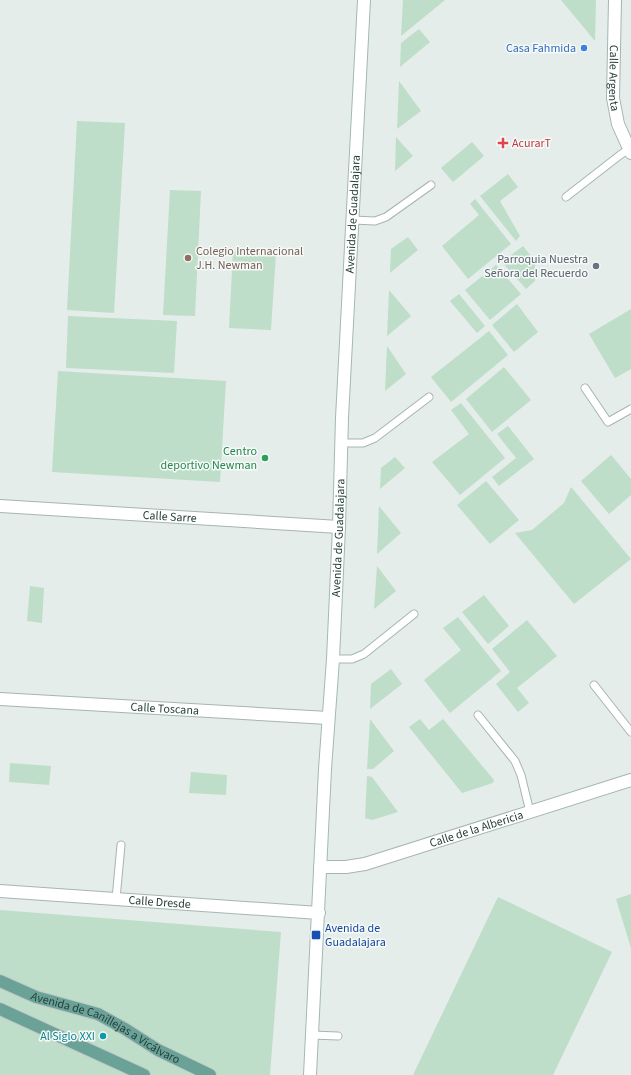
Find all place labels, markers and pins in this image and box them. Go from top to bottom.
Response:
place label: Casa Fahmida [506,40,576,57]
marker: Casa Fahmida [579,43,589,53]
place label: AcurarT [512,135,552,152]
marker: AcurarT [497,137,509,149]
place label: Colegio Internacional J.H. Newman [196,243,303,274]
place label: Parroquia Nuestra Señora del Recuerdo [484,251,588,282]
marker: Colegio Internacional J.H. Newman [183,253,193,263]
marker: Parroquia Nuestra Señora del Recuerdo [591,261,601,271]
place label: Centro deportivo Newman [161,443,257,474]
marker: Centro deportivo Newman [260,453,270,463]
place label: Avenida de Guadalajara [325,920,386,951]
marker: Avenida de Guadalajara [310,929,322,941]
place label: Al Siglo XXI [40,1028,95,1045]
marker: Al Siglo XXI [98,1031,108,1041]

